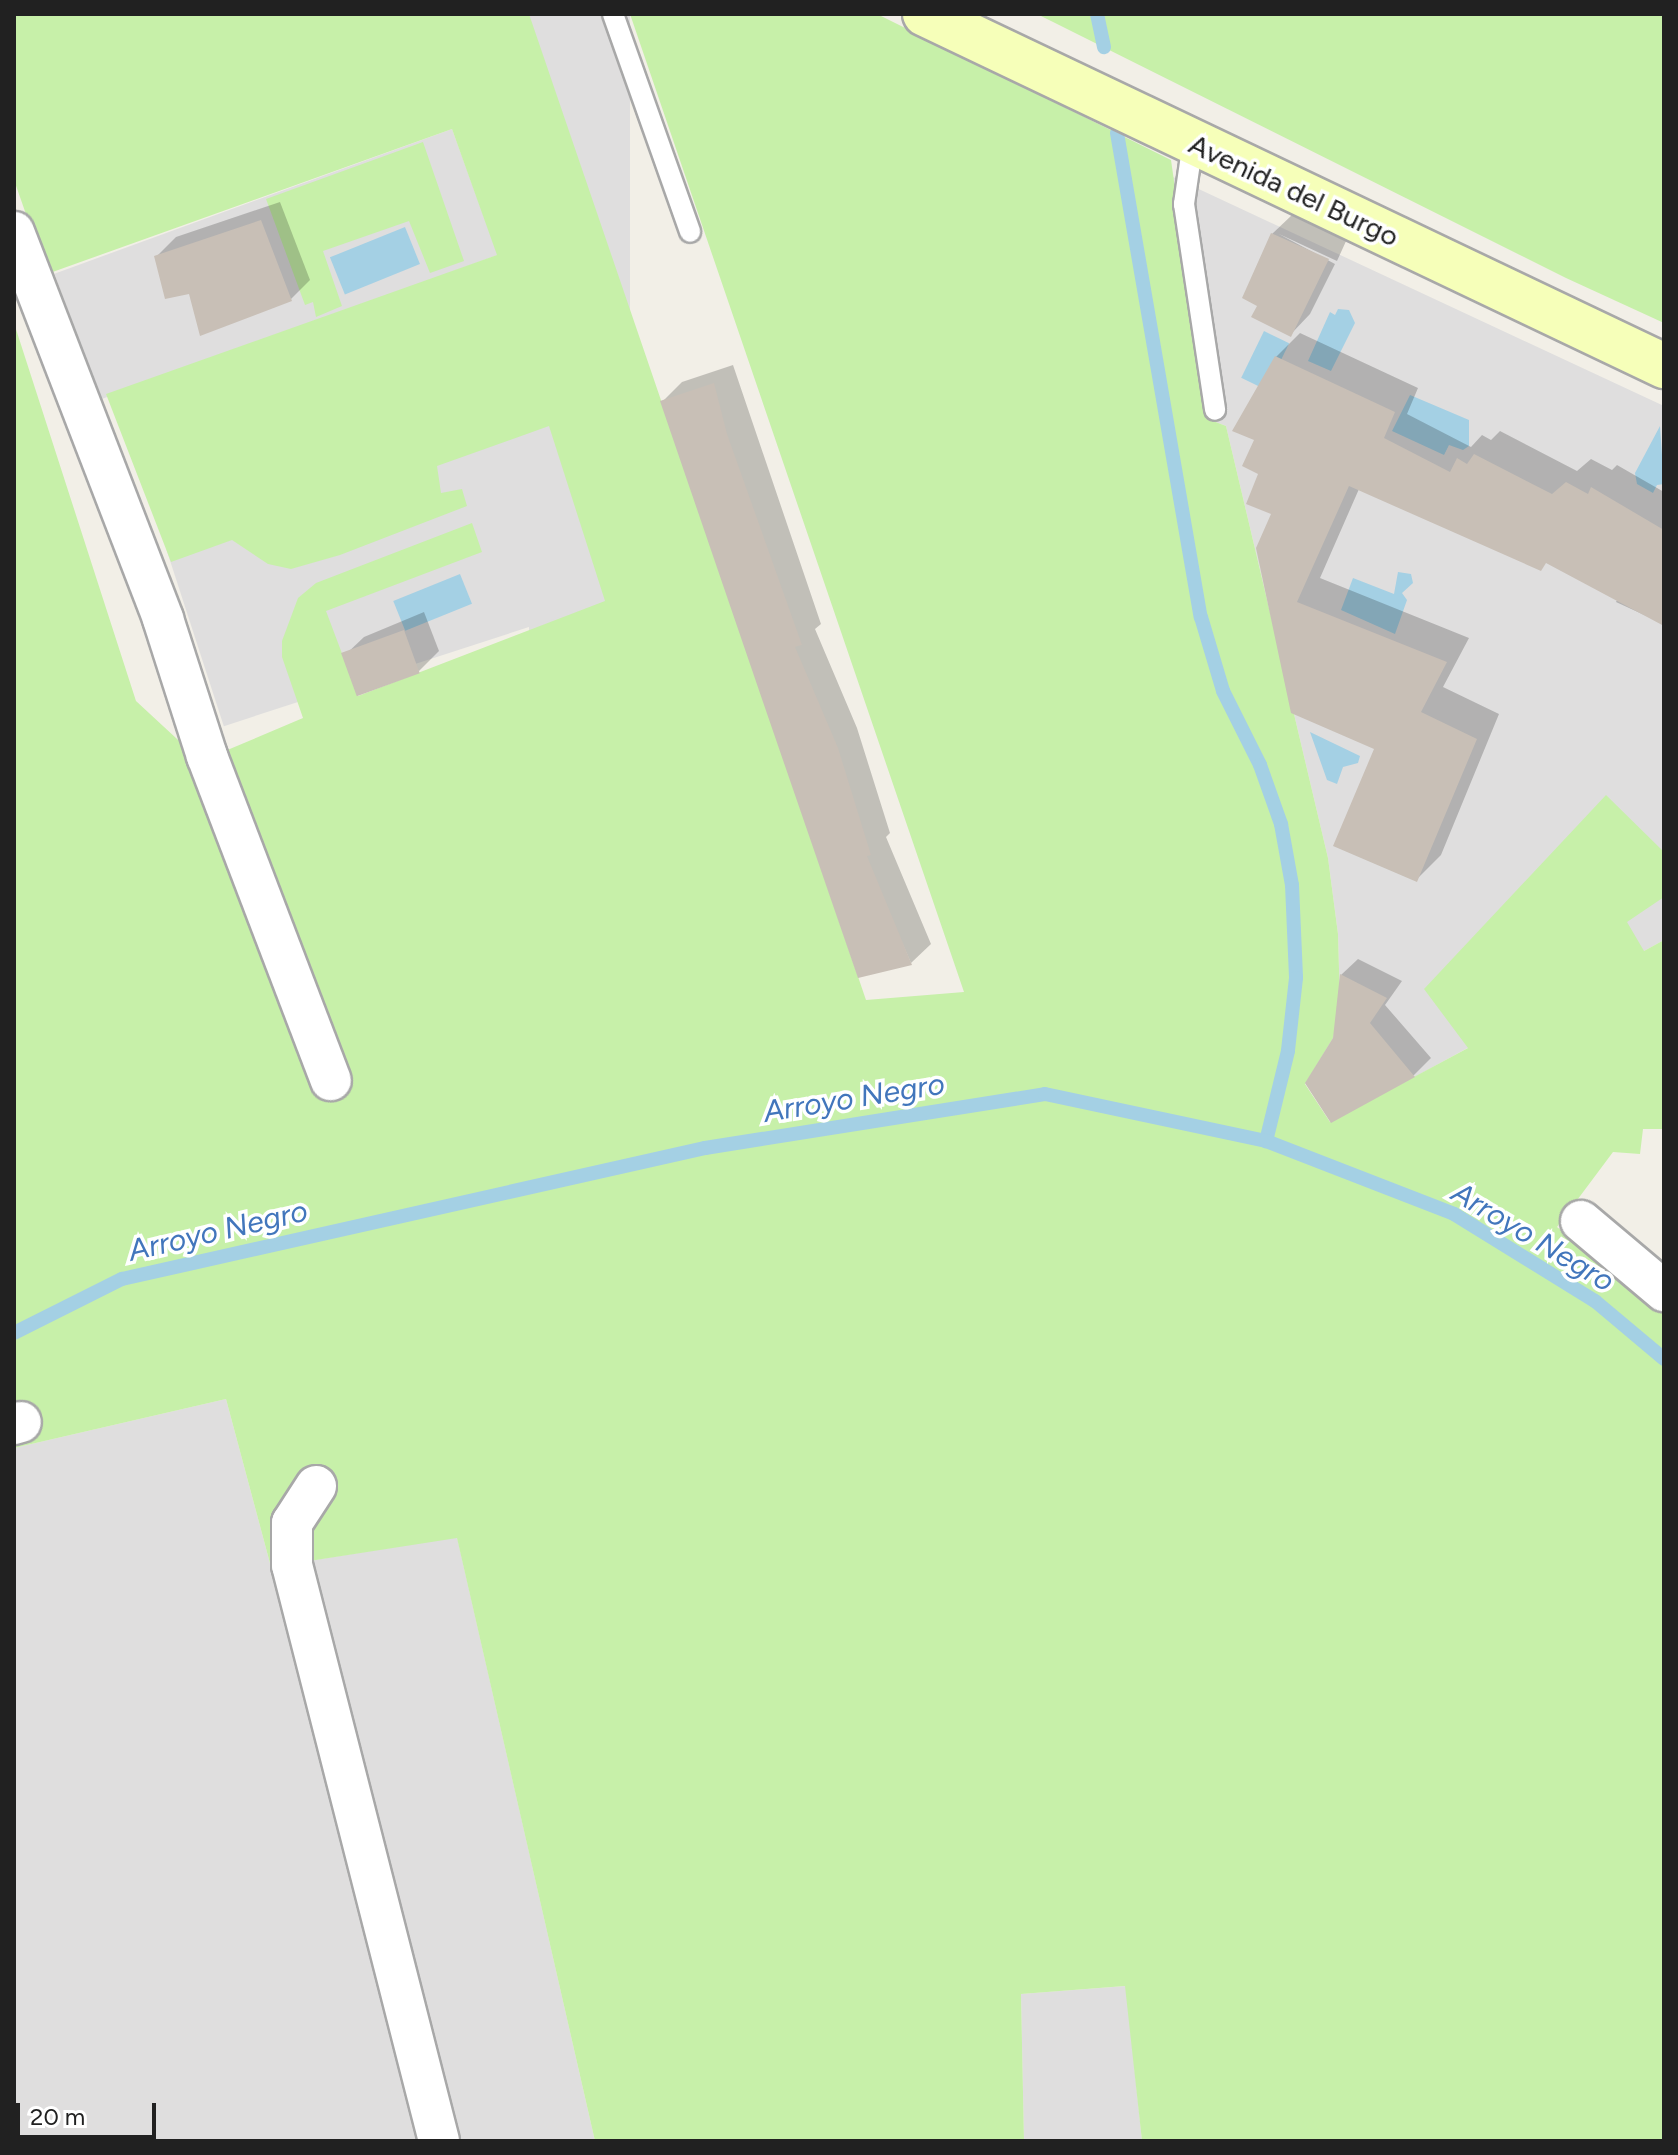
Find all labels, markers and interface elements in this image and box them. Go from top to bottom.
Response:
street label: Avenida del Burgo [1184,127,1404,253]
water label: Arroyo Negro [761,1066,947,1130]
water label: Arroyo Negro [1445,1174,1621,1300]
water label: Arroyo Negro [125,1193,311,1269]
scale bar [20,2087,160,2137]
text: 20 m [30,2102,85,2131]

